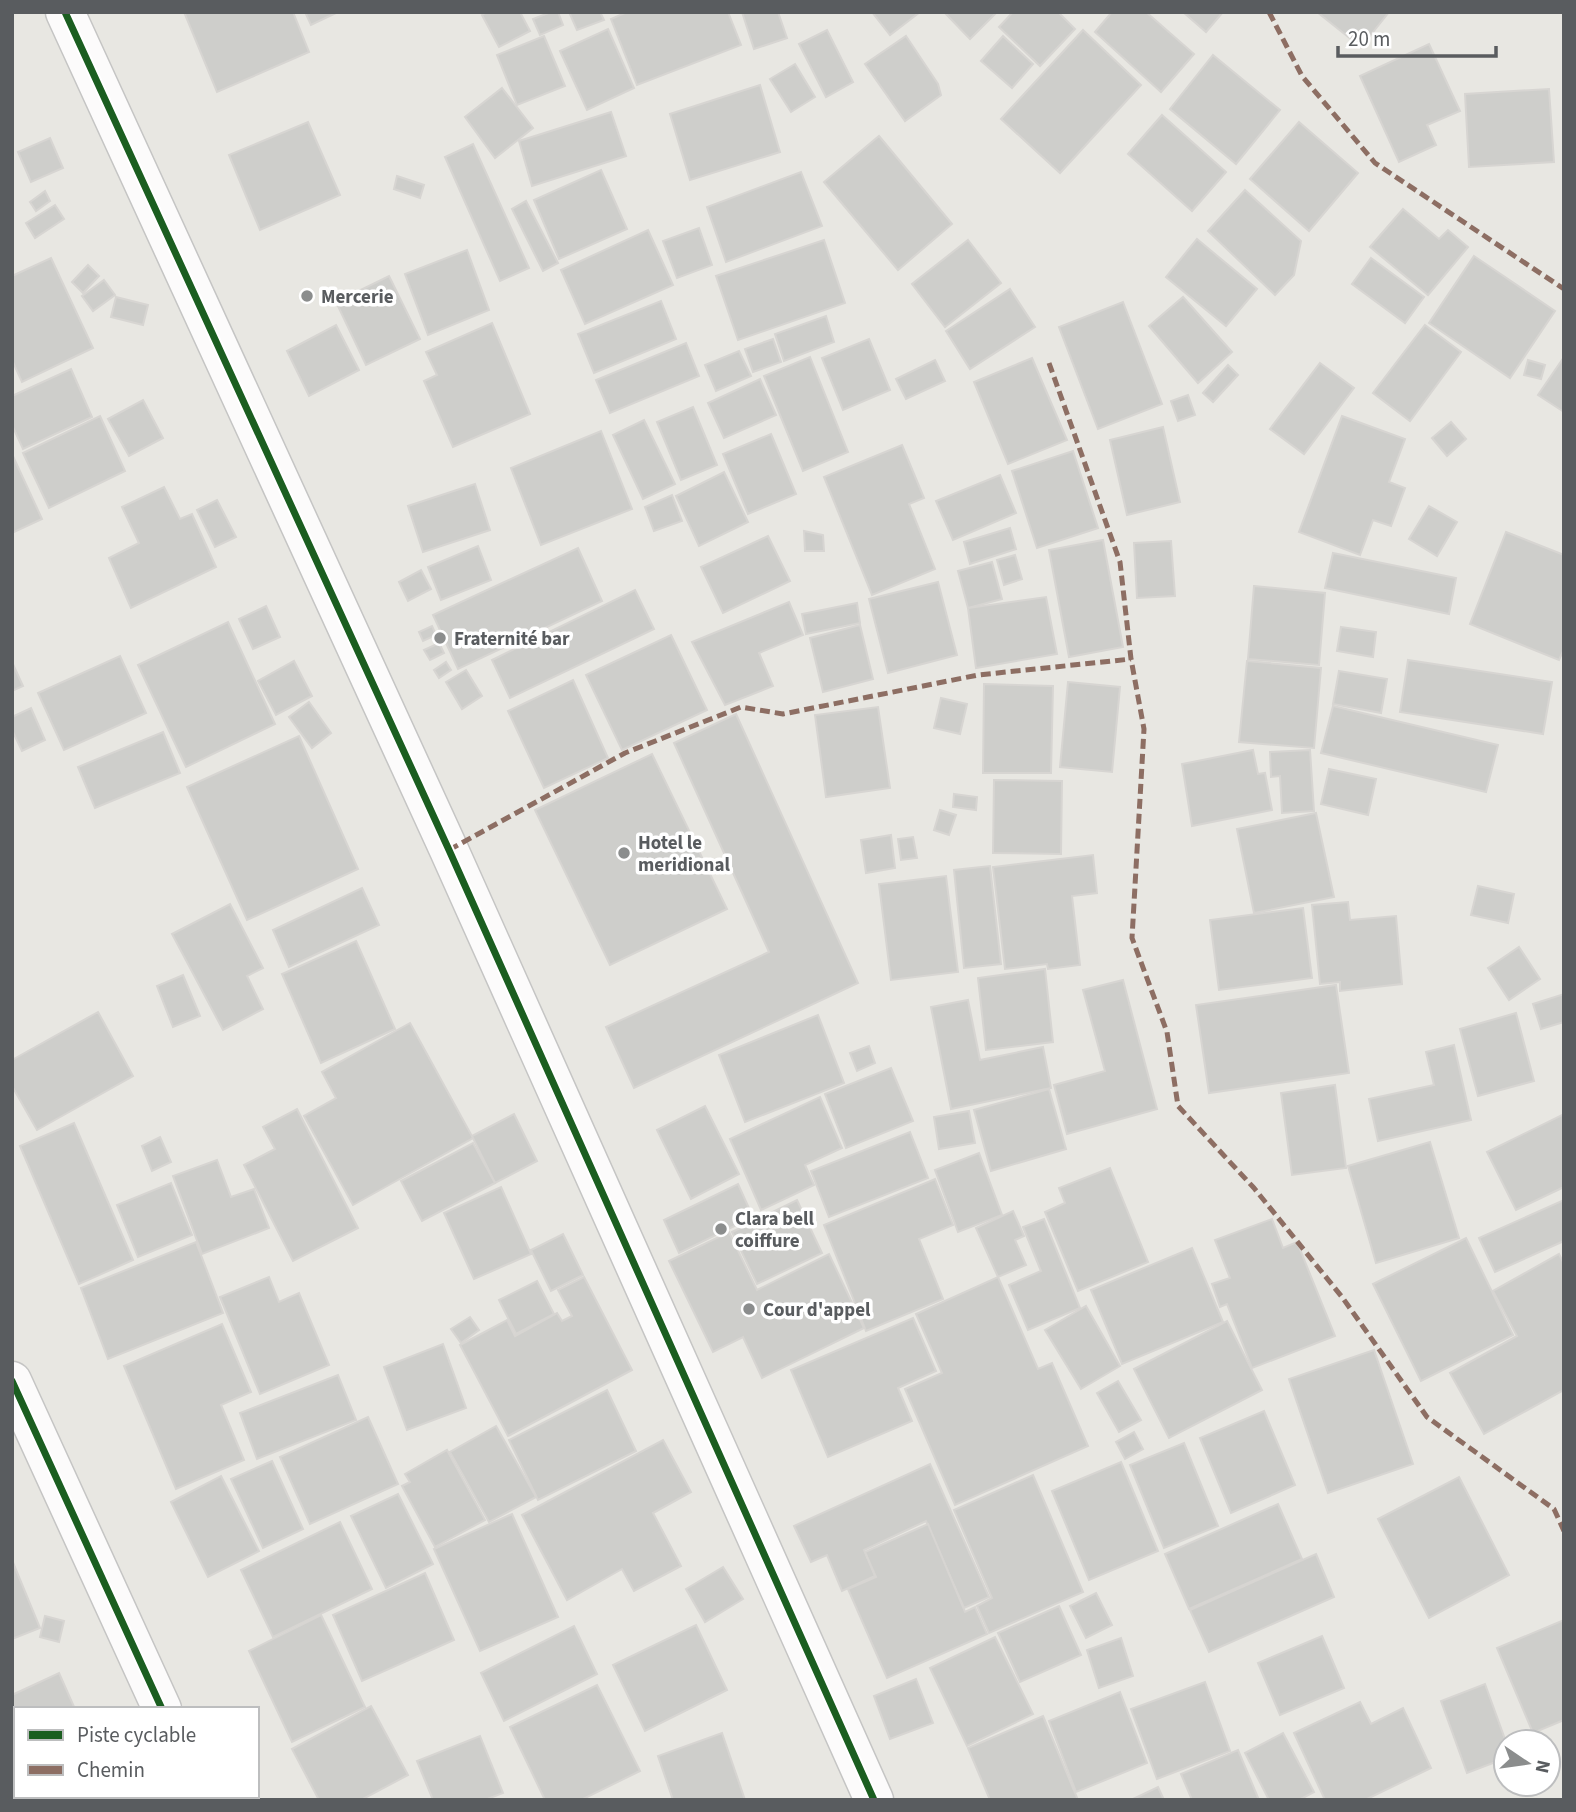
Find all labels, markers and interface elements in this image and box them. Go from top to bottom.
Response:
scale bar [1338,14,1496,58]
text: 20 m [1348,24,1390,54]
place label: Mercerie [321,284,394,311]
marker: Mercerie [299,288,315,304]
place label: Fraternité bar [454,626,570,653]
marker: Fraternité bar [432,630,448,646]
place label: Hotel le meridional [638,830,730,879]
marker: Hotel le meridional [616,845,632,861]
place label: Clara bell coiffure [735,1206,815,1255]
marker: Clara bell coiffure [713,1221,729,1237]
place label: Cour d'appel [763,1297,871,1324]
marker: Cour d'appel [741,1301,757,1317]
legend [14,1707,259,1798]
text: Piste cyclable [77,1720,196,1750]
north arrow [1492,1728,1562,1798]
text: Chemin [77,1755,145,1785]
text: N [1528,1757,1557,1776]

